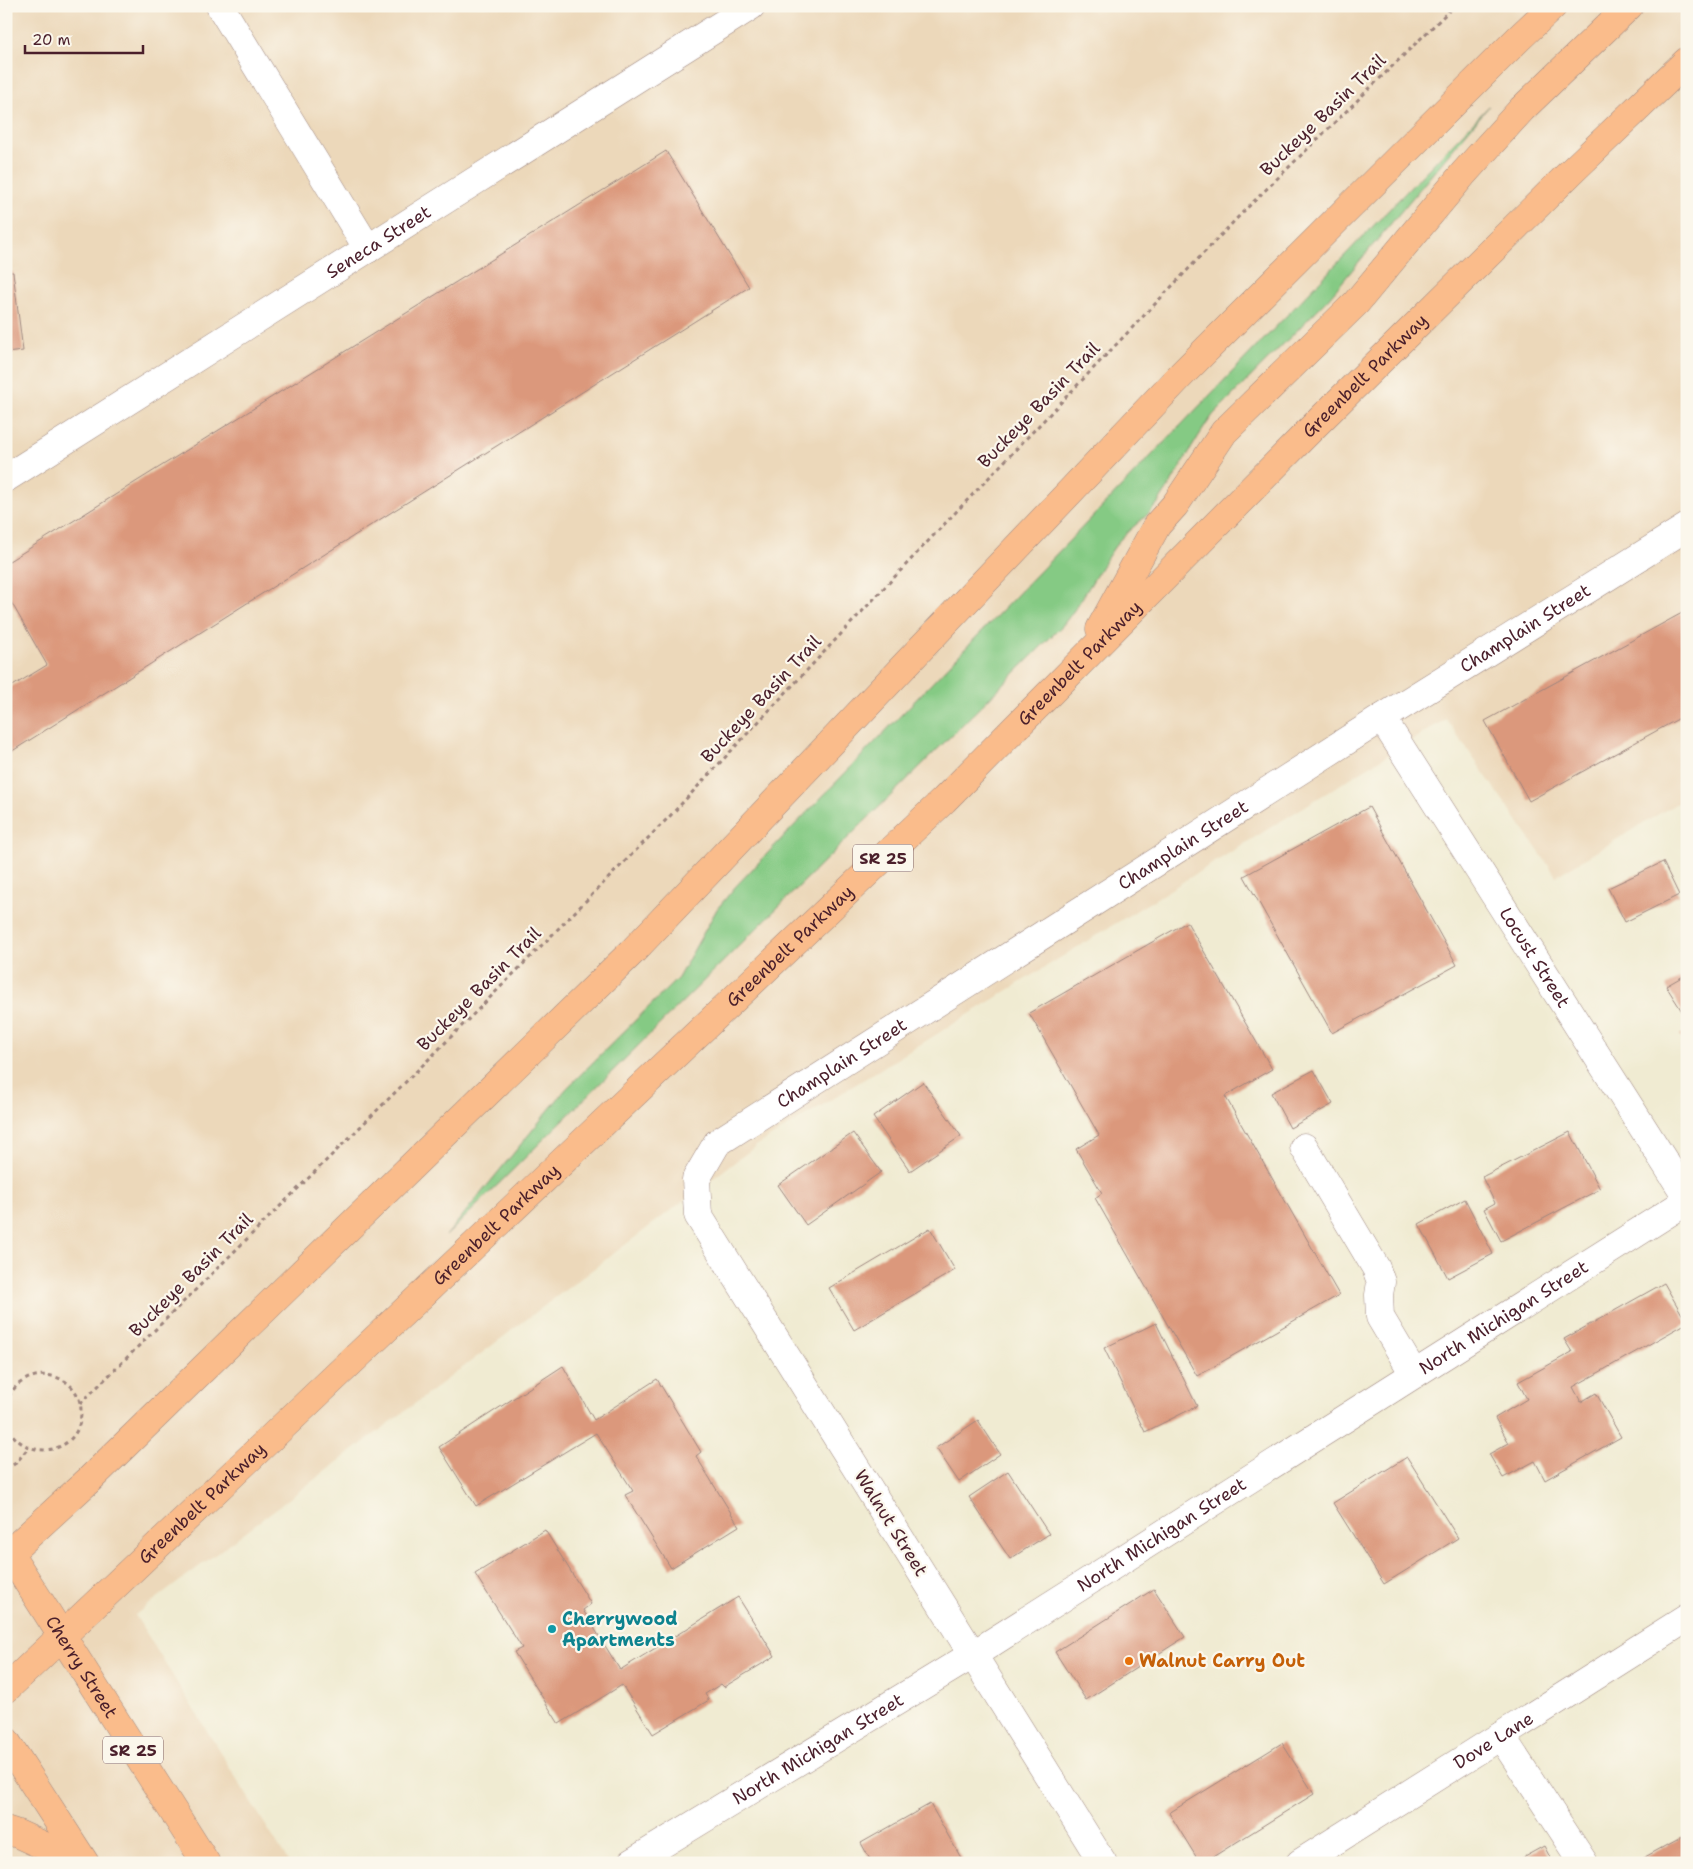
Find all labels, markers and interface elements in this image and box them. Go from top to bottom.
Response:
scale bar [25,22,142,54]
text: 20 m [32,30,71,50]
street label: Buckeye Basin Trail [1255,48,1392,181]
street label: Seneca Street [322,200,436,284]
street label: Greenbelt Parkway [1297,308,1433,443]
street label: Buckeye Basin Trail [973,336,1106,473]
street label: Champlain Street [1455,578,1595,678]
street label: Greenbelt Parkway [1012,595,1147,731]
street label: Buckeye Basin Trail [696,630,827,768]
street label: Champlain Street [1113,795,1253,896]
road number: SR 25 [853,844,913,871]
street label: Greenbelt Parkway [721,880,859,1012]
street label: Locust Street [1494,903,1576,1012]
street label: Buckeye Basin Trail [412,921,547,1056]
street label: Champlain Street [772,1013,912,1114]
street label: Greenbelt Parkway [427,1158,565,1291]
street label: Buckeye Basin Trail [124,1207,259,1342]
street label: North Michigan Street [1414,1255,1593,1380]
street label: Greenbelt Parkway [133,1437,271,1569]
street label: Walnut Street [849,1465,933,1581]
street label: North Michigan Street [1072,1472,1251,1598]
place label: Cherrywood Apartments [562,1607,678,1652]
street label: Cherry Street [40,1611,123,1723]
marker: Cherrywood Apartments [546,1623,558,1635]
place label: Walnut Carry Out [1139,1649,1305,1673]
marker: Walnut Carry Out [1123,1655,1135,1667]
street label: North Michigan Street [728,1688,908,1810]
street label: Dove Lane [1449,1706,1538,1775]
road number: SR 25 [103,1736,163,1764]

